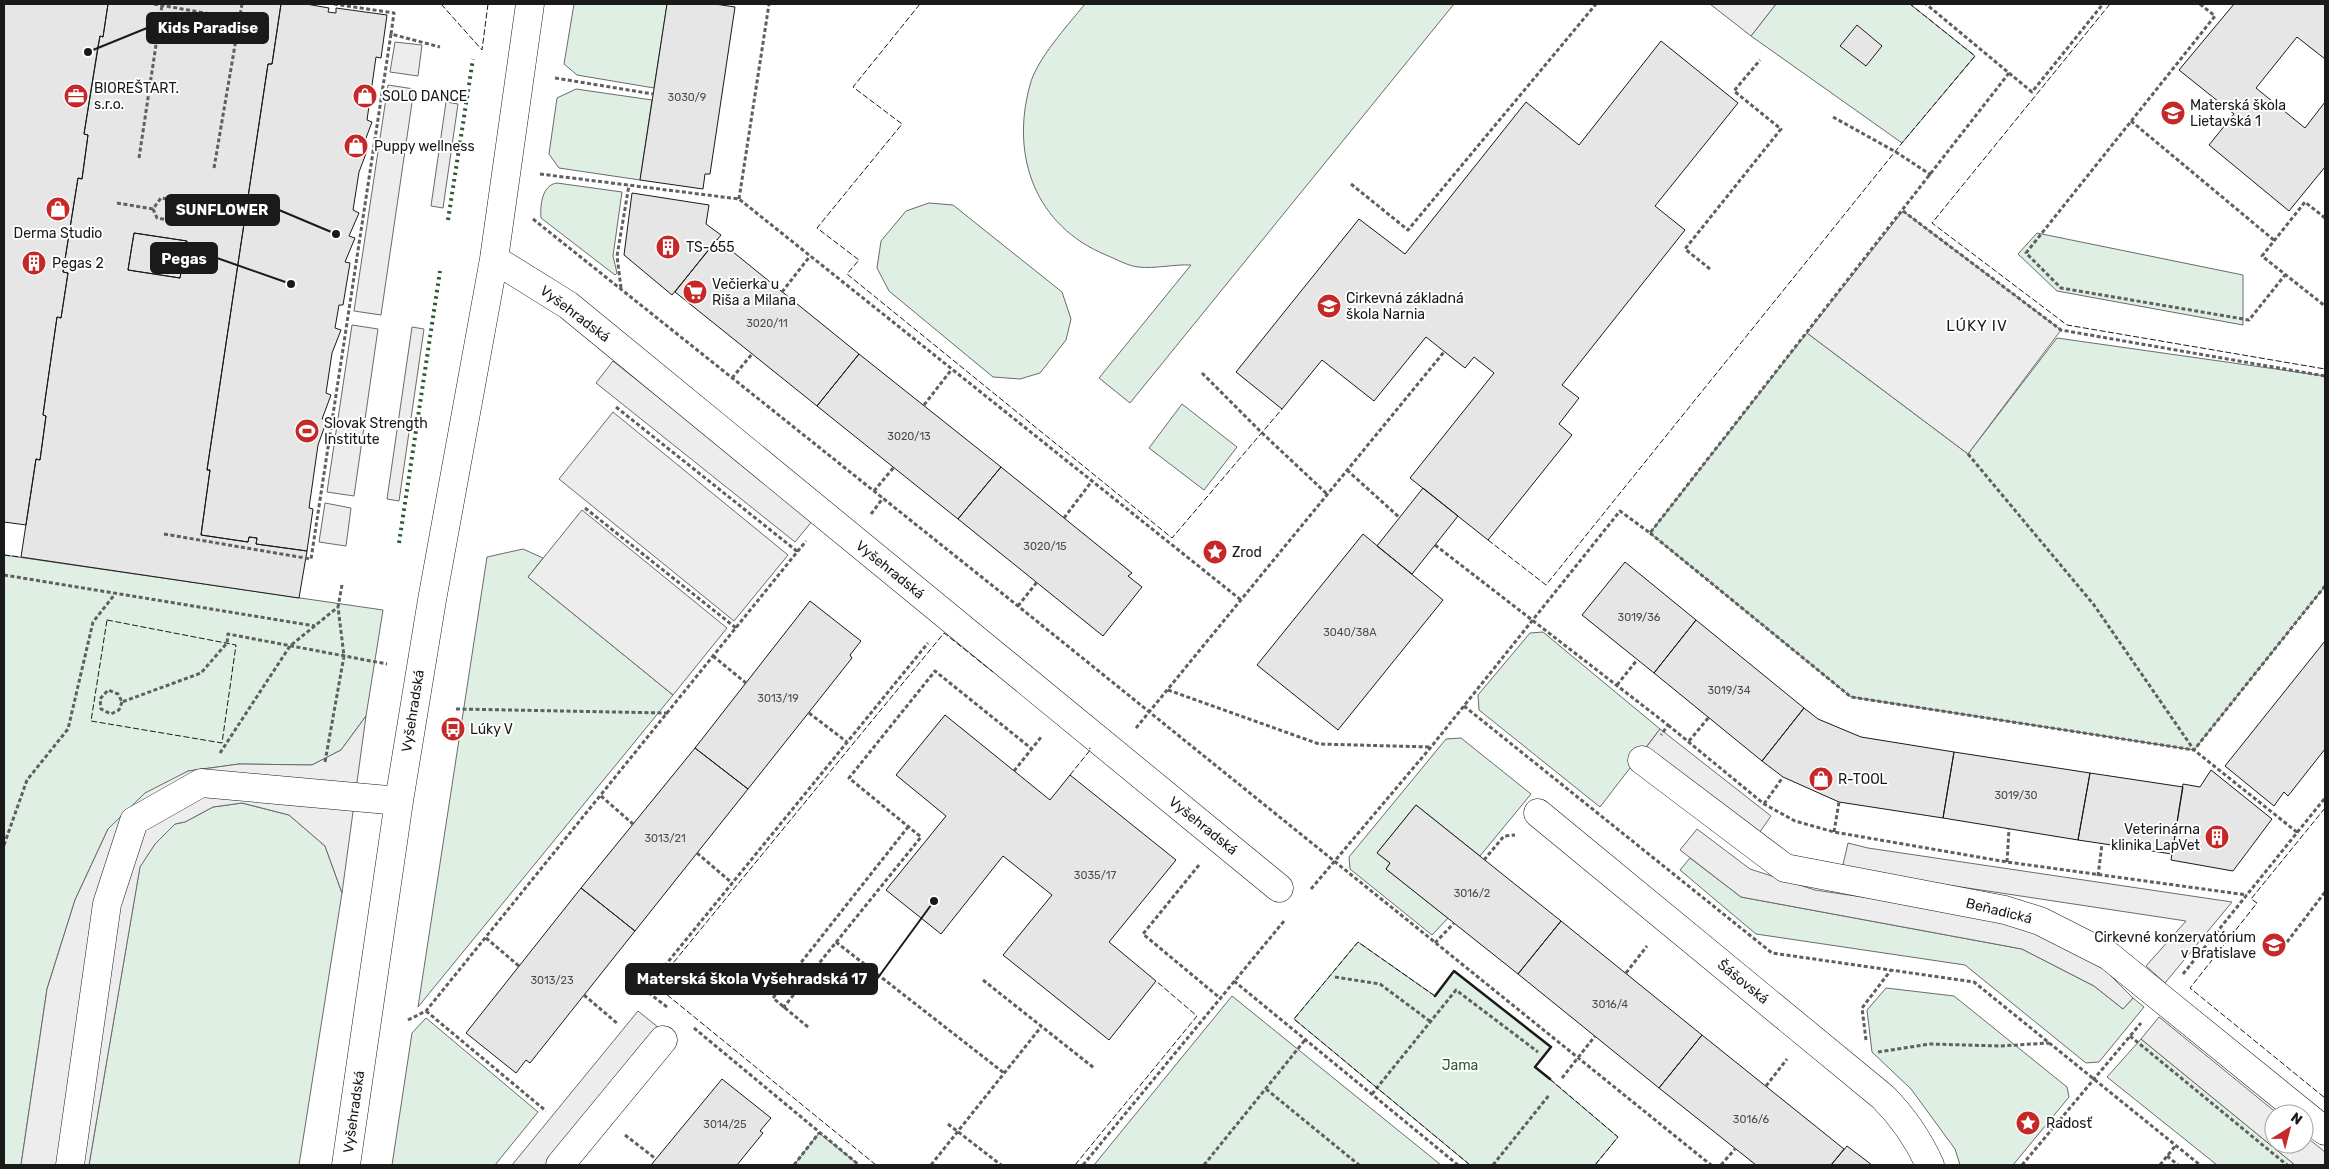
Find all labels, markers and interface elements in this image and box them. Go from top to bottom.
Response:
callout: Kids Paradise [147,13,268,43]
text: Kids Paradise [158,19,258,37]
place label: BIOREŠTART. s.r.o. [94,79,179,113]
office icon: BIOREŠTART. s.r.o. [63,83,89,109]
shop icon: SOLO DANCE [352,83,378,109]
place label: SOLO DANCE [382,88,467,105]
house number: 3030/9 [668,91,706,104]
place label: Materská škola Lietavská 1 [2190,97,2286,130]
school or university icon: Materská škola Lietavská 1 [2160,100,2186,126]
shop icon: Puppy wellness [343,133,369,159]
place label: Puppy wellness [374,138,475,155]
callout: SUNFLOWER [166,195,279,225]
shop icon: Derma Studio [45,196,71,222]
text: SUNFLOWER [176,201,268,219]
place label: Derma Studio [14,225,102,242]
building icon: TS-655 [655,234,681,260]
place label: TS-655 [686,239,735,256]
callout: Pegas [151,243,217,273]
building icon: Pegas 2 [21,250,47,276]
text: Pegas [161,250,207,268]
place label: Pegas 2 [52,255,104,272]
place label: Večierka u Riša a Milana [712,276,796,309]
supermarket icon: Večierka u Riša a Milana [682,279,708,305]
street label: Vyšehradská [537,282,613,346]
place label: Cirkevná základná škola Narnia [1346,290,1464,323]
school or university icon: Cirkevná základná škola Narnia [1316,293,1342,319]
house number: 3020/11 [746,317,788,330]
district label: LÚKY IV [1946,317,2008,335]
place label: Slovak Strength Institute [324,415,428,448]
sports icon: Slovak Strength Institute [294,418,320,444]
house number: 3020/13 [887,430,931,443]
street label: Vyšehradská [852,537,928,603]
place icon: Zrod [1202,539,1228,565]
house number: 3020/15 [1023,540,1067,553]
place label: Zrod [1232,544,1262,561]
house number: 3019/36 [1618,611,1661,624]
house number: 3040/38A [1323,626,1377,639]
street label: Vyšehradská [398,669,428,753]
house number: 3019/34 [1708,684,1751,697]
house number: 3013/19 [757,692,799,705]
bus stop icon: Lúky V [440,716,466,742]
place label: Lúky V [470,721,513,738]
shop icon: R-TOOL [1808,766,1834,792]
place label: R-TOOL [1838,771,1888,788]
house number: 3019/30 [1994,789,2038,802]
street label: Vyšehradská [1165,793,1241,859]
place label: Veterinárna klinika LapVet [2111,821,2201,854]
building icon: Veterinárna klinika LapVet [2204,824,2230,850]
house number: 3013/21 [644,832,686,845]
house number: 3035/17 [1074,869,1117,882]
house number: 3016/2 [1454,887,1490,900]
street label: Beňadická [1964,895,2034,927]
place label: Cirkevné konzervatórium v Bratislave [2094,929,2256,962]
school or university icon: Cirkevné konzervatórium v Bratislave [2261,932,2287,958]
street label: Šášovská [1714,955,1773,1008]
callout: Materská škola Vyšehradská 17 [626,964,877,994]
text: Materská škola Vyšehradská 17 [637,970,868,988]
house number: 3013/23 [530,974,574,987]
house number: 3016/4 [1592,998,1628,1011]
park label: Jama [1442,1057,1478,1074]
street label: Vyšehradská [340,1070,368,1154]
north arrow [2264,1104,2314,1154]
text: N [2287,1109,2305,1129]
place icon: Radosť [2015,1110,2041,1136]
house number: 3016/6 [1733,1113,1769,1126]
place label: Radosť [2046,1115,2092,1132]
house number: 3014/25 [703,1118,747,1131]

